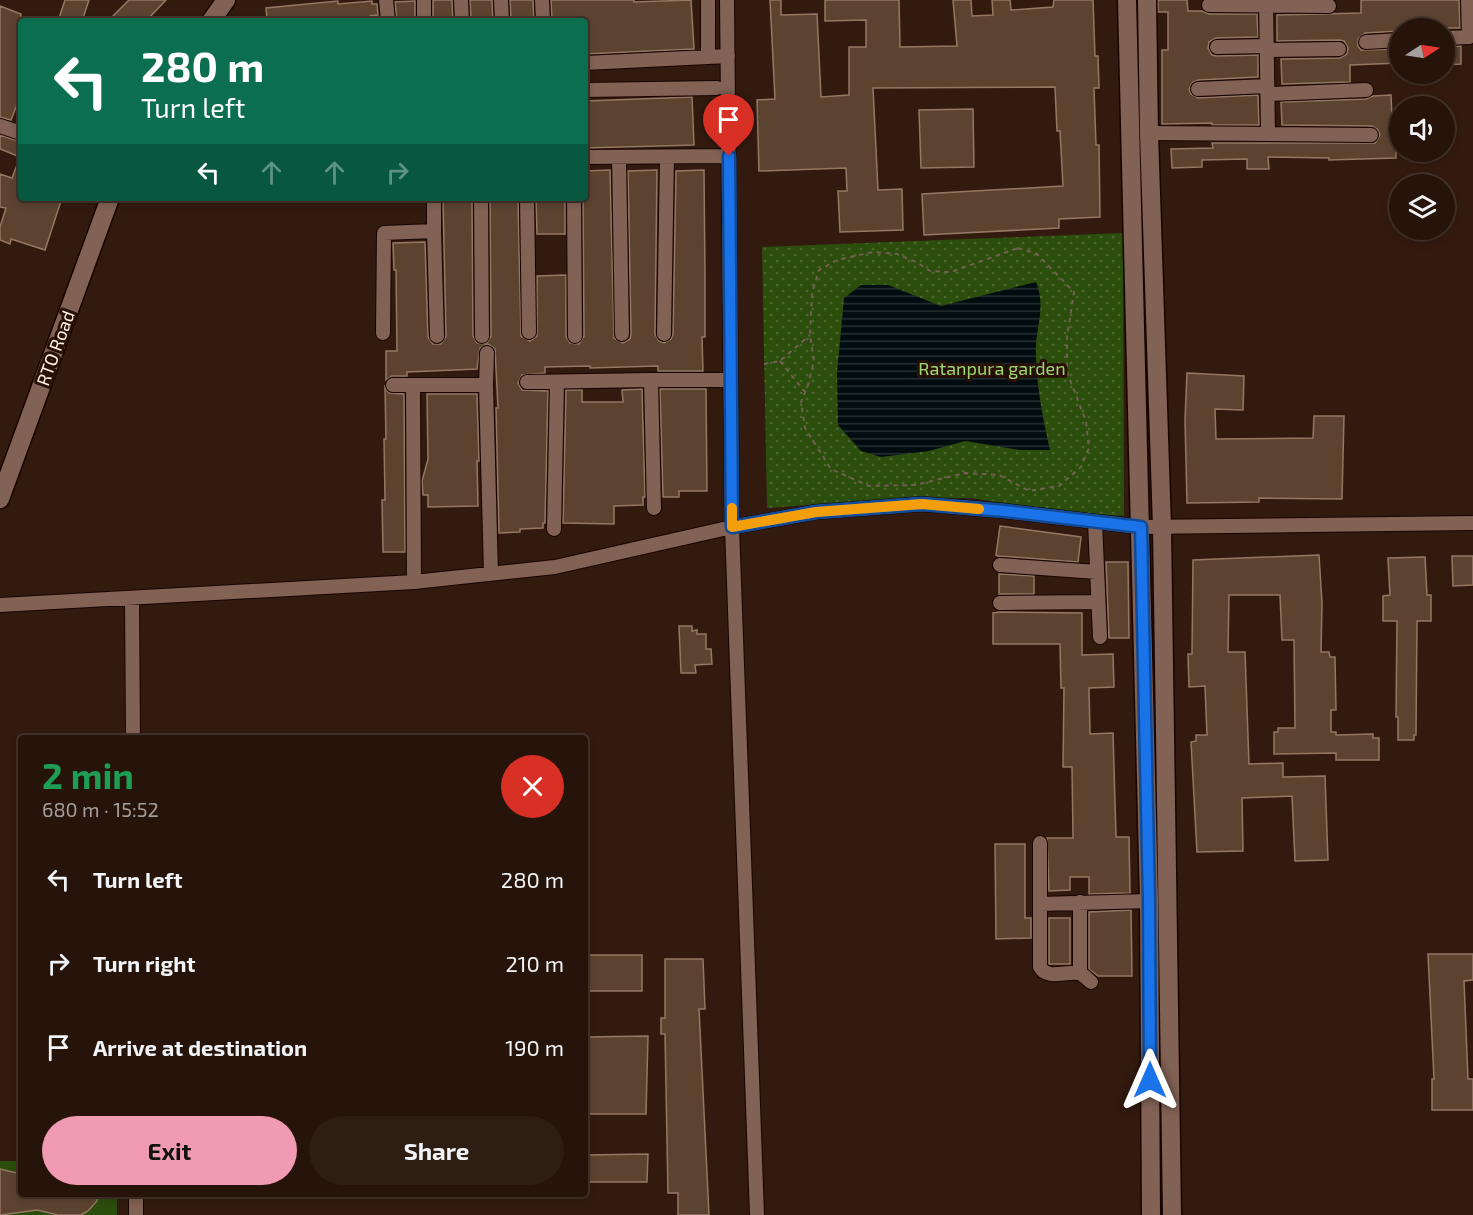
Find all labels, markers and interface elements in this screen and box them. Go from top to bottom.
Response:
north arrow [1389,18,1455,84]
map controls [1389,18,1455,240]
text: 280 m [141,40,264,90]
icon: left [42,42,120,120]
text: Turn left [141,91,245,123]
pin [703,94,754,156]
button: sound [1389,96,1455,162]
icon: arrive [712,103,745,136]
icon: left [192,156,225,189]
icon: ahead [255,156,288,189]
icon: ahead [318,156,351,189]
icon: right [381,156,414,189]
button: layers [1389,174,1455,240]
street label: RTO Road [31,307,79,389]
park label: Ratanpura garden [918,357,1066,379]
text: 2 min [42,753,134,796]
button: close [501,755,564,818]
text: 680 m · 15:52 [42,797,159,821]
icon: left [42,863,75,896]
text: Turn left [93,866,182,892]
text: 280 m [501,866,564,892]
icon: right [42,947,75,980]
text: Turn right [93,950,195,976]
text: 210 m [505,950,564,976]
icon: arrive [42,1031,75,1064]
text: Arrive at destination [93,1034,307,1060]
text: 190 m [505,1034,564,1060]
position arrow [1118,1048,1182,1112]
button: Exit [42,1116,297,1185]
button: Share [309,1116,564,1185]

